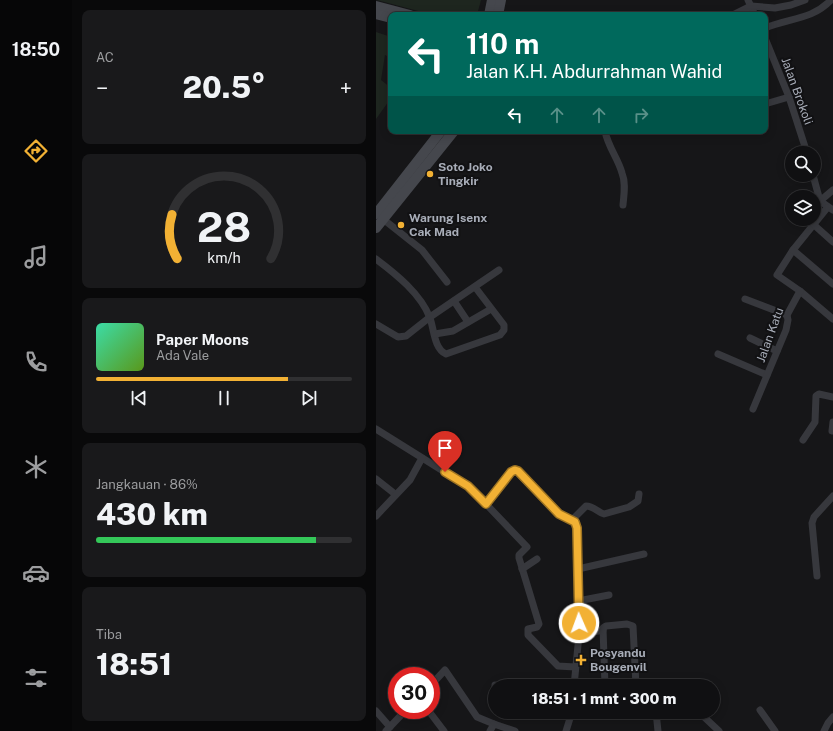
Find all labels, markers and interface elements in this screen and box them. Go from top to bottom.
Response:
text: 110 m [466,27,539,60]
icon: left [400,28,452,80]
text: 18:50 [12,39,60,60]
text: AC [96,50,114,65]
street label: Jalan Brokoli [778,55,816,127]
text: Jalan K.H. Abdurrahman Wahid [466,61,722,82]
text: 20.5° [182,69,266,105]
text: − [96,75,108,101]
text: + [340,75,352,101]
icon: left [504,104,526,126]
icon: ahead [546,104,568,126]
icon: ahead [588,104,610,126]
icon: right [630,104,652,126]
icon: directions [22,137,50,165]
map controls [785,146,821,226]
button: search [785,146,821,182]
place label: Soto Joko Tingkir [438,160,493,188]
marker: Soto Joko Tingkir [425,169,435,179]
button: layers [785,190,821,226]
text: 28 [197,202,251,251]
place label: Warung Isenx Cak Mad [409,211,487,239]
marker: Warung Isenx Cak Mad [396,220,406,230]
icon: music [22,243,50,271]
text: km/h [207,249,241,266]
street label: Jalan Katu [754,306,786,364]
text: Paper Moons [156,331,249,348]
icon: phone [22,348,50,376]
text: Ada Vale [156,348,209,363]
icon: previous [128,387,150,409]
icon: pause [213,387,235,409]
icon: next [298,387,320,409]
pin [428,431,462,472]
icon: arrive [434,437,456,459]
icon: climate [22,453,50,481]
text: Jangkauan · 86% [96,477,198,492]
text: 430 km [96,496,208,532]
icon: car [22,559,50,587]
position arrow [558,602,600,644]
text: Tiba [96,627,122,642]
text: 18:51 [96,646,172,682]
place label: Posyandu Bougenvil [590,646,647,674]
marker: Posyandu Bougenvil [575,654,587,666]
icon: filters [22,664,50,692]
speed limit sign: 30 [388,667,440,719]
text: 18:51 · 1 mnt · 300 m [532,690,676,707]

